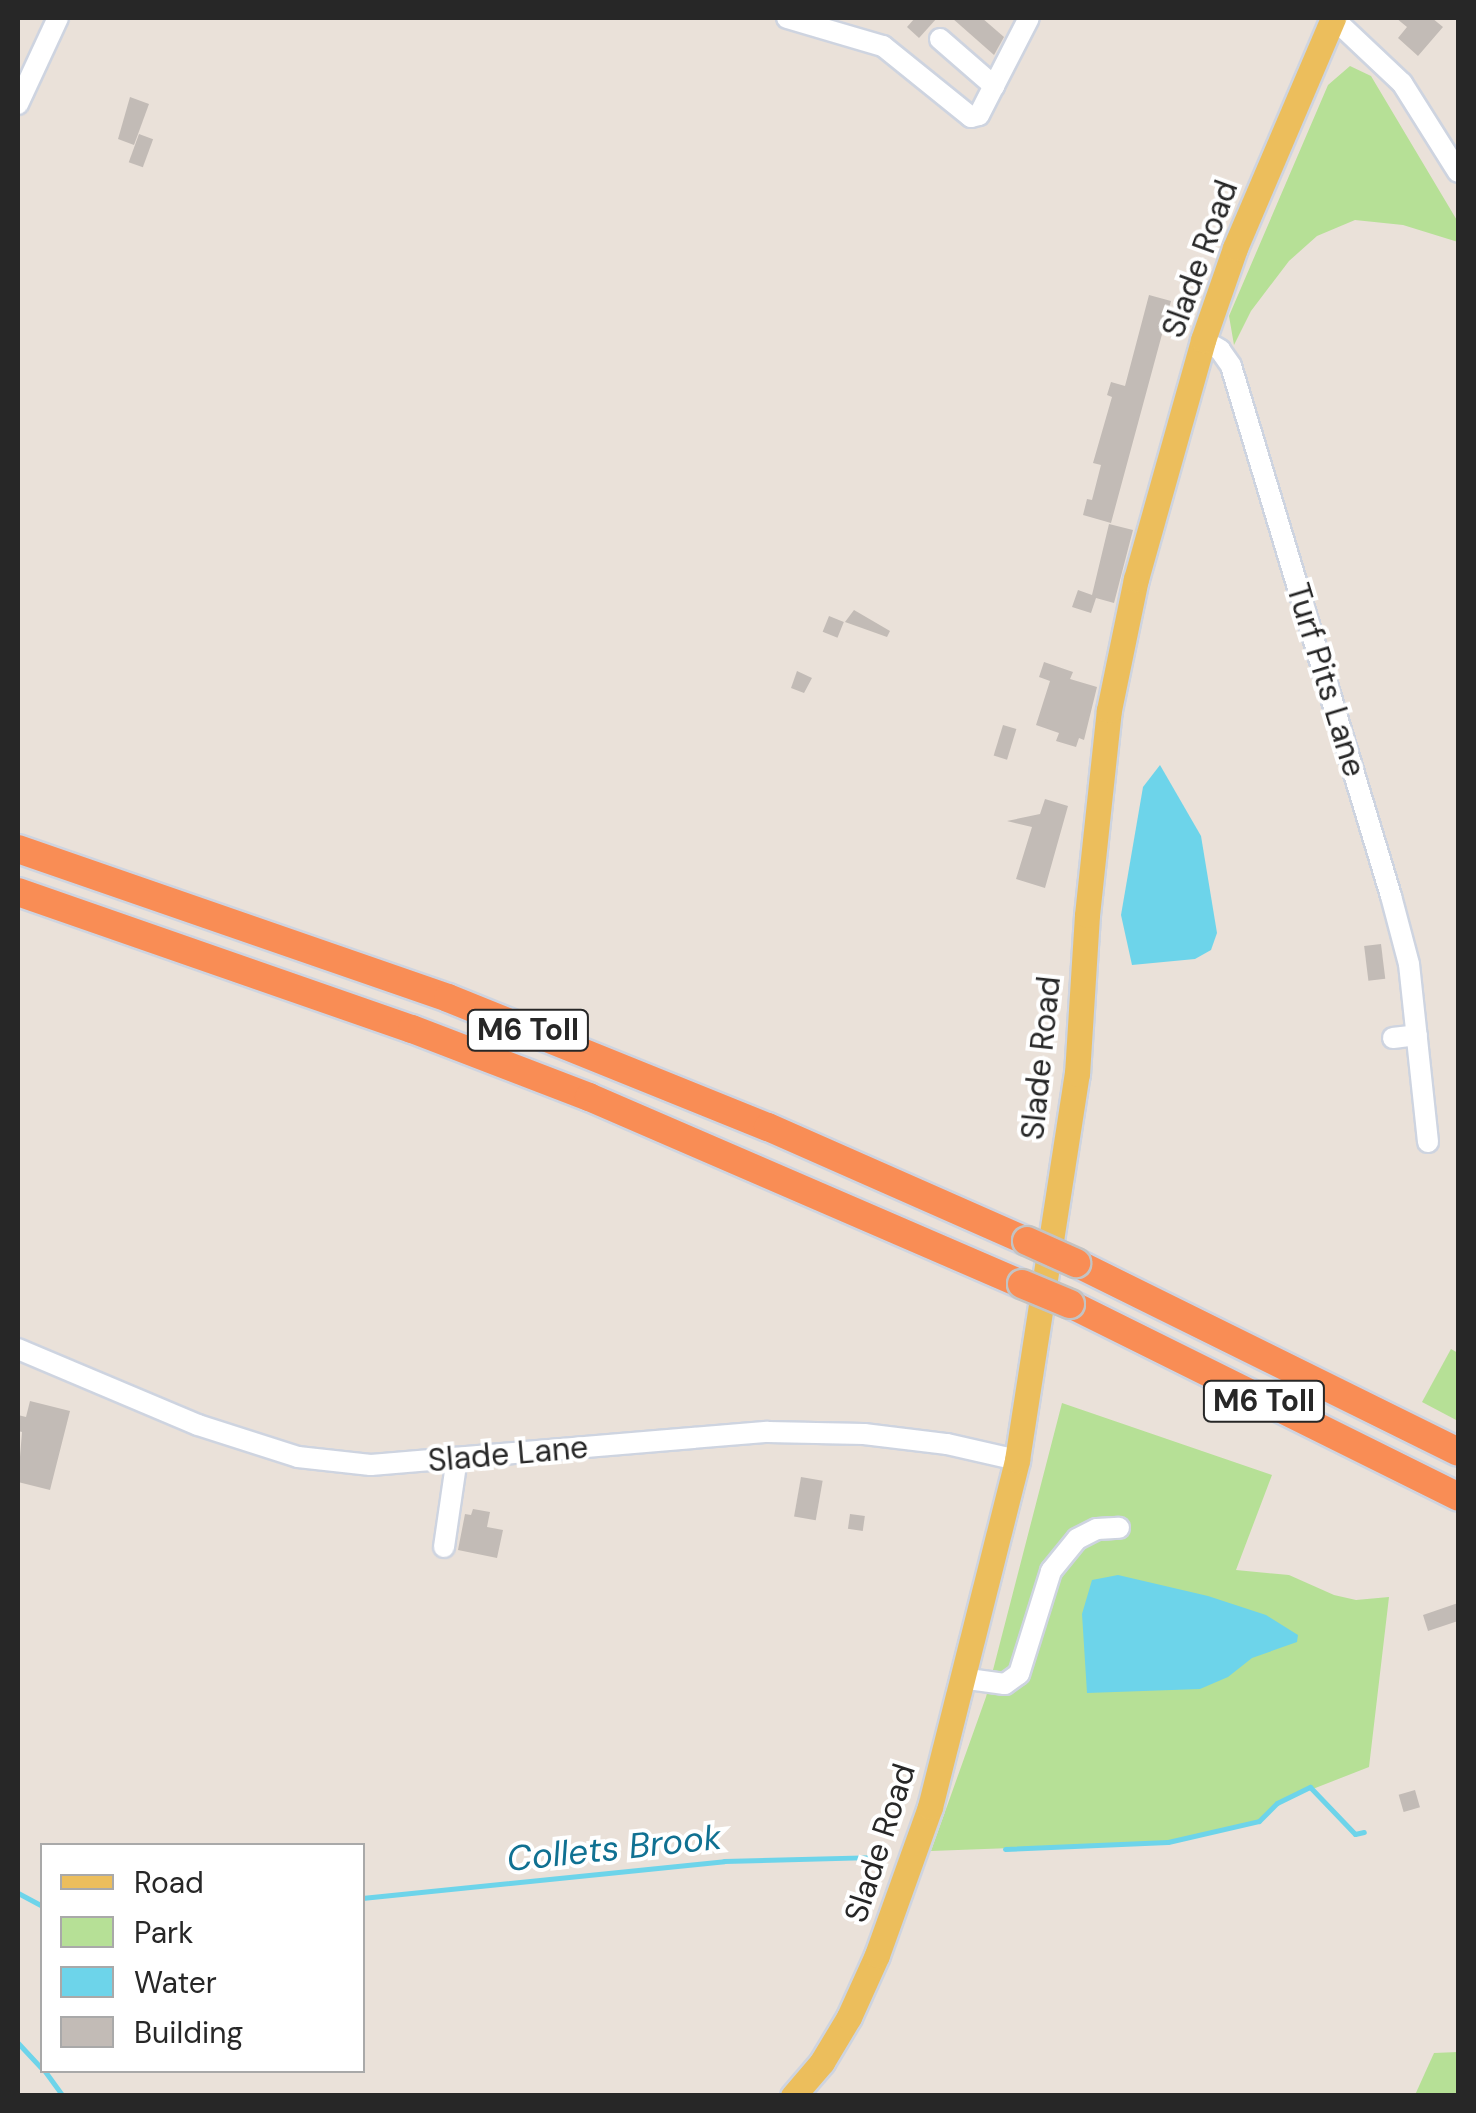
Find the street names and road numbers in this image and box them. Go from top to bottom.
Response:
street label: Slade Road [1154,175,1246,343]
street label: Turf Pits Lane [1278,579,1374,781]
street label: Slade Road [1013,974,1069,1142]
road number: M6 Toll [466,1005,590,1055]
road number: M6 Toll [1202,1376,1326,1426]
street label: Slade Lane [426,1428,590,1480]
street label: Slade Road [836,1759,924,1927]

